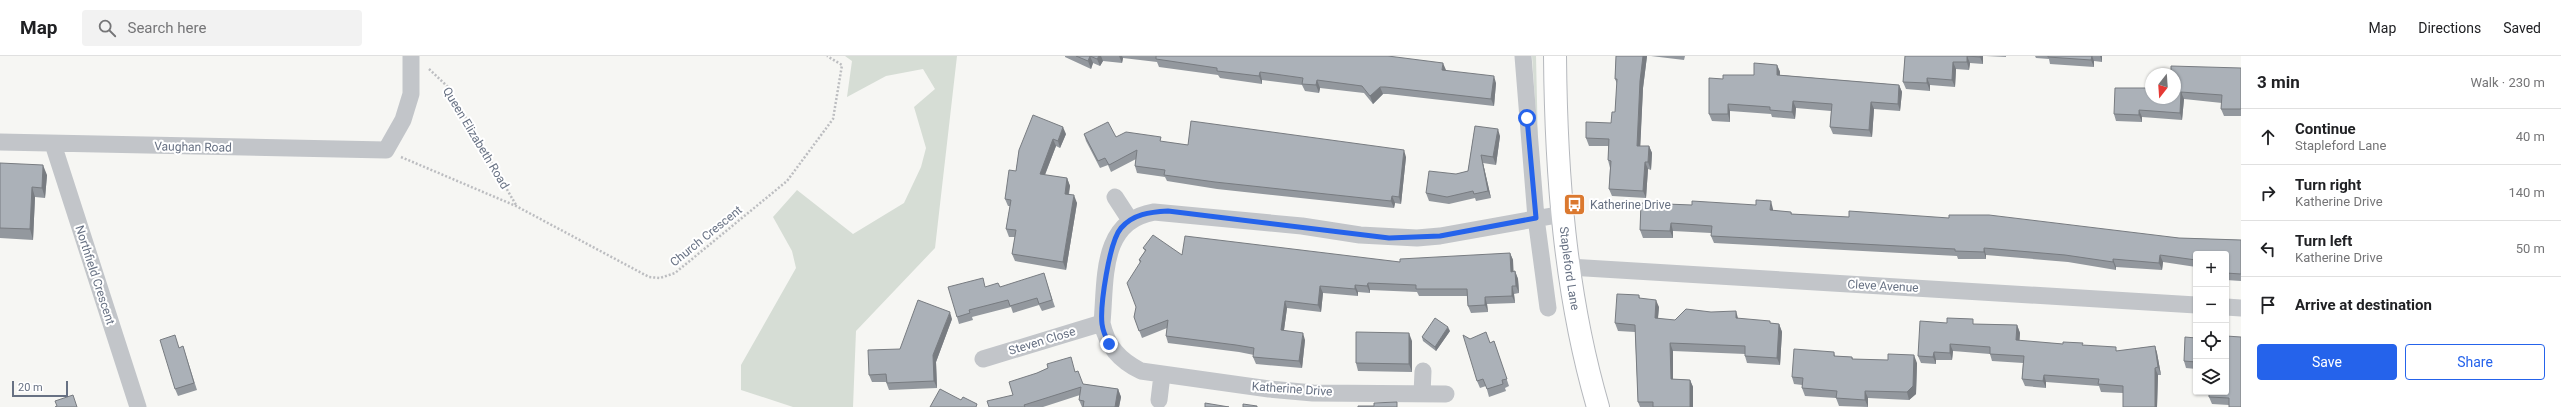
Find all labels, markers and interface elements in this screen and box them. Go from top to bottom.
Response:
search box [82,10,362,46]
text: Map [20,16,58,39]
icon: search [96,17,118,39]
text: Search here [128,19,206,37]
text: Map [2369,20,2396,36]
text: Directions [2418,20,2481,36]
text: Saved [2503,20,2541,36]
north arrow [2145,68,2181,104]
text: 3 min [2257,72,2300,92]
text: Walk · 230 m [2470,75,2545,90]
street label: Queen Elizabeth Road [440,84,512,192]
route start [1518,109,1536,127]
text: Continue [2295,120,2356,138]
icon: ahead [2257,126,2279,148]
text: 40 m [2516,129,2545,144]
text: Stapleford Lane [2295,138,2386,153]
street label: Vaughan Road [154,139,232,155]
text: Turn right [2295,176,2361,194]
icon: right [2257,182,2279,204]
text: 140 m [2508,185,2545,200]
bus stop icon: Katherine Drive [1562,192,1588,218]
text: Katherine Drive [2295,194,2383,209]
place label: Katherine Drive [1590,198,1671,212]
street label: Church Crescent [667,203,745,269]
street label: Northfield Crescent [72,224,118,326]
street label: Stapleford Lane [1557,226,1582,311]
text: Turn left [2295,232,2352,250]
icon: left [2257,238,2279,260]
text: 50 m [2516,241,2545,256]
text: Katherine Drive [2295,250,2383,265]
map controls [2193,251,2229,395]
button: + [2193,251,2229,287]
street label: Cleve Avenue [1847,277,1919,295]
button: − [2193,287,2229,323]
icon: arrive [2257,294,2279,316]
text: Arrive at destination [2295,296,2432,314]
button: locate [2193,323,2229,359]
street label: Steven Close [1007,324,1077,358]
route end [1100,335,1118,353]
button: Save [2257,344,2397,380]
button: Share [2405,344,2545,380]
button: layers [2193,359,2229,395]
scale bar [12,379,68,398]
street label: Katherine Drive [1251,379,1333,399]
text: 20 m [18,381,43,394]

